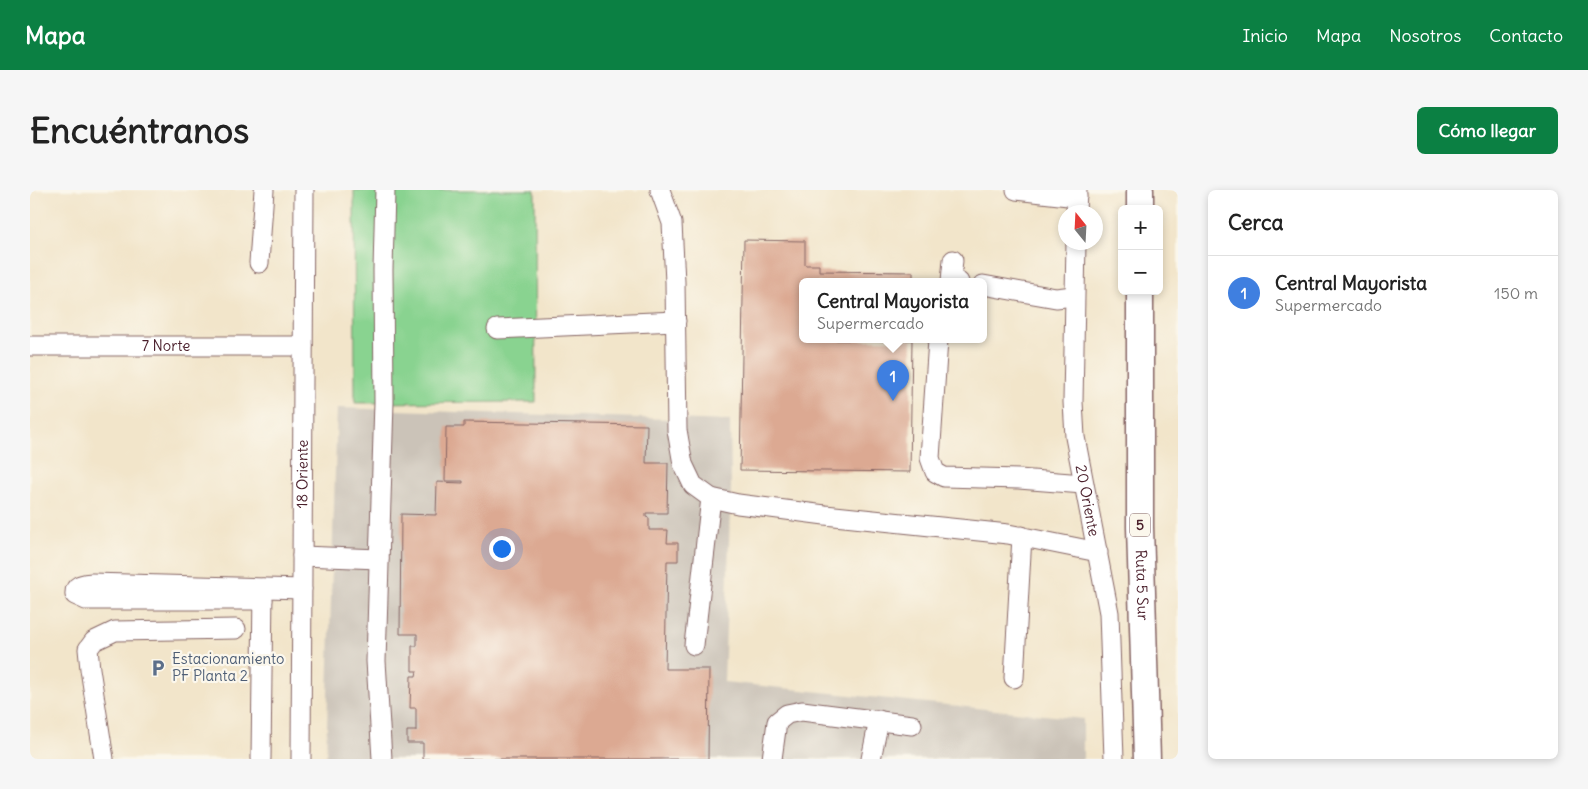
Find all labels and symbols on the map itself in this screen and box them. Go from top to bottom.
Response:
north arrow [1058,205,1103,250]
street label: 7 Norte [142,336,190,355]
pin: 1 [877,360,909,401]
street label: 18 Oriente [292,439,312,509]
street label: 20 Oriente [1072,463,1104,538]
road number: 5 [1130,514,1150,536]
your location [489,536,515,562]
street label: Ruta 5 Sur [1132,549,1153,621]
place label: Estacionamiento PF Planta 2 [172,649,285,685]
parking icon: Estacionamiento PF Planta 2 [148,658,168,678]

